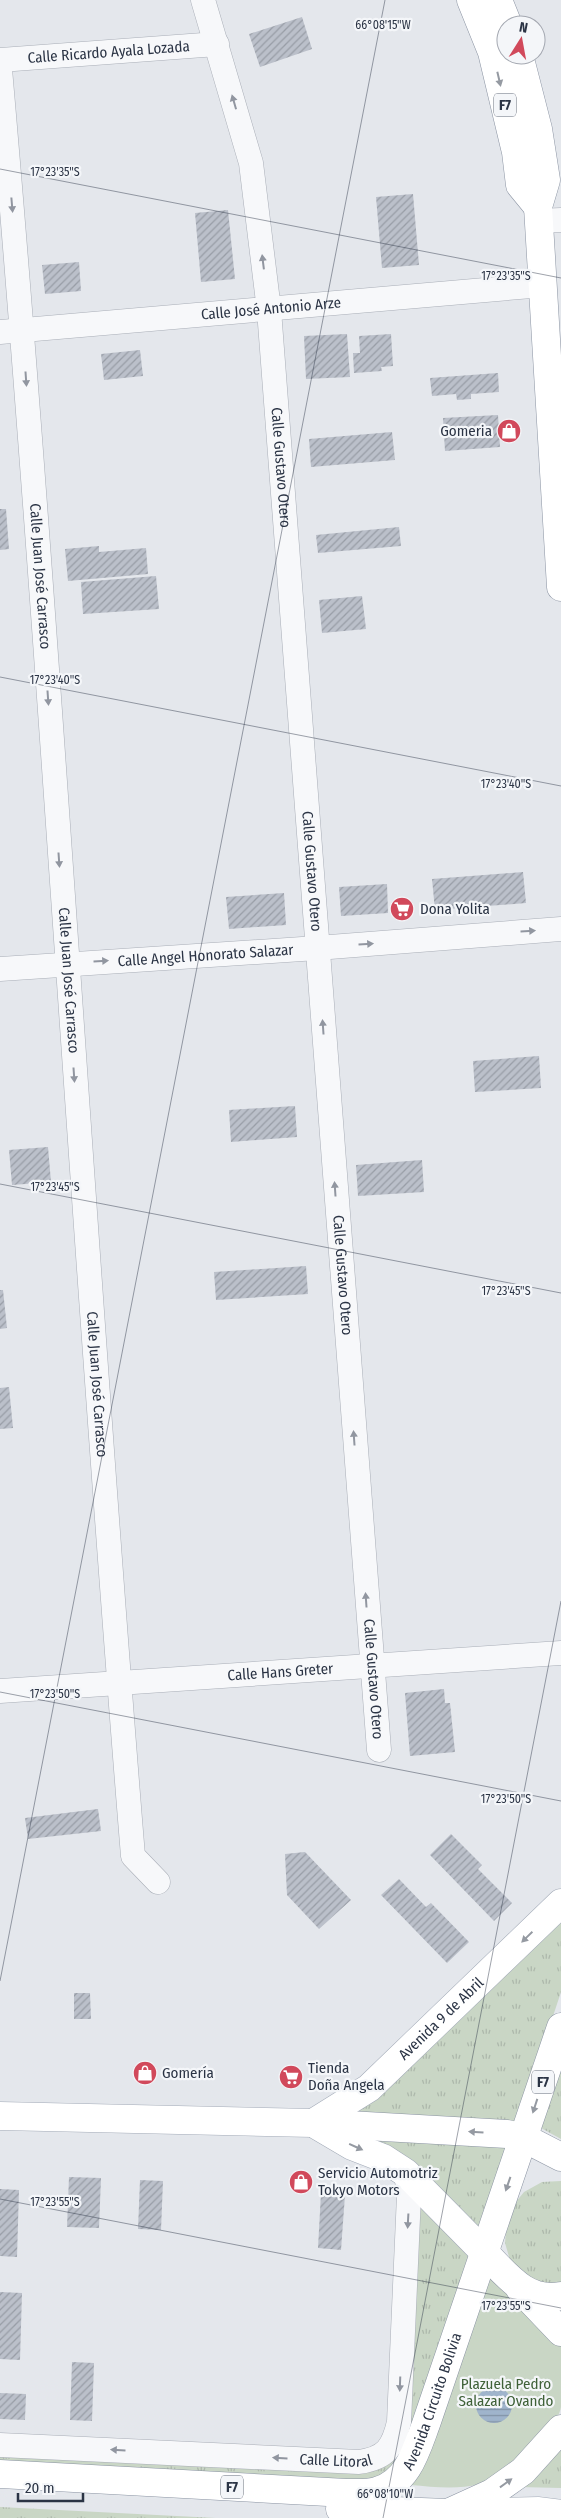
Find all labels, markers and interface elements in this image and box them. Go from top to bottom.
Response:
north arrow [496,15,546,65]
text: 66°08'15"W [355,18,411,32]
text: N [518,19,529,37]
street label: Calle Ricardo Ayala Lozada [27,37,190,67]
one-way arrow [495,71,503,86]
road number: F7 [494,94,516,116]
one-way arrow [230,95,238,110]
text: 17°23'35"S [30,165,80,179]
one-way arrow [8,197,16,213]
one-way arrow [259,253,267,269]
text: 17°23'35"S [481,269,531,283]
street label: Calle José Antonio Arze [200,294,342,324]
one-way arrow [23,371,31,387]
street label: Calle Gustavo Otero [267,407,295,528]
shop icon: Gomeria [496,418,522,444]
place label: Gomeria [440,422,492,440]
street label: Calle Juan José Carrasco [26,503,55,650]
text: 17°23'40"S [30,673,80,687]
one-way arrow [45,691,53,707]
text: 17°23'40"S [481,777,531,791]
street label: Calle Gustavo Otero [298,811,325,932]
one-way arrow [56,853,64,869]
supermarket icon: Dona Yolita [389,896,415,922]
place label: Dona Yolita [420,900,490,918]
street label: Calle Juan José Carrasco [55,907,83,1054]
one-way arrow [520,927,536,935]
one-way arrow [358,940,374,948]
street label: Calle Angel Honorato Salazar [117,941,295,970]
one-way arrow [93,957,109,965]
one-way arrow [319,1018,327,1034]
one-way arrow [71,1067,79,1083]
text: 17°23'45"S [30,1180,80,1194]
one-way arrow [331,1180,339,1196]
street label: Calle Gustavo Otero [329,1214,356,1336]
text: 17°23'45"S [481,1284,531,1298]
street label: Calle Juan José Carrasco [83,1311,111,1458]
one-way arrow [350,1430,358,1446]
one-way arrow [362,1592,370,1608]
street label: Calle Gustavo Otero [360,1618,387,1740]
street label: Calle Hans Greter [227,1659,335,1685]
text: 17°23'50"S [30,1687,80,1701]
text: 17°23'50"S [481,1792,531,1806]
one-way arrow [521,1931,533,1943]
street label: Avenida 9 de Abril [395,1974,487,2064]
place label: Tienda Doña Angela [308,2059,385,2094]
shop icon: Gomería [132,2060,158,2086]
place label: Gomería [162,2064,214,2082]
supermarket icon: Tienda Doña Angela [278,2064,304,2090]
road number: F7 [532,2070,554,2094]
one-way arrow [531,2099,538,2114]
one-way arrow [468,2127,484,2135]
one-way arrow [349,2143,363,2151]
place label: Servicio Automotriz Tokyo Motors [318,2164,438,2199]
shop icon: Servicio Automotriz Tokyo Motors [288,2169,314,2195]
one-way arrow [504,2176,511,2191]
text: 17°23'55"S [30,2195,80,2209]
one-way arrow [403,2214,411,2230]
text: 17°23'55"S [481,2299,531,2313]
street label: Avenida Circuito Bolivia [399,2330,465,2473]
park label: Plazuela Pedro Salazar Ovando [459,2375,554,2410]
one-way arrow [396,2376,404,2392]
one-way arrow [110,2446,126,2454]
street label: Calle Litoral [299,2450,374,2471]
one-way arrow [272,2454,288,2462]
scale bar [18,2470,82,2502]
road number: F7 [221,2476,243,2498]
one-way arrow [499,2477,512,2488]
text: 20 m [25,2479,55,2497]
text: 66°08'10"W [357,2487,413,2501]

